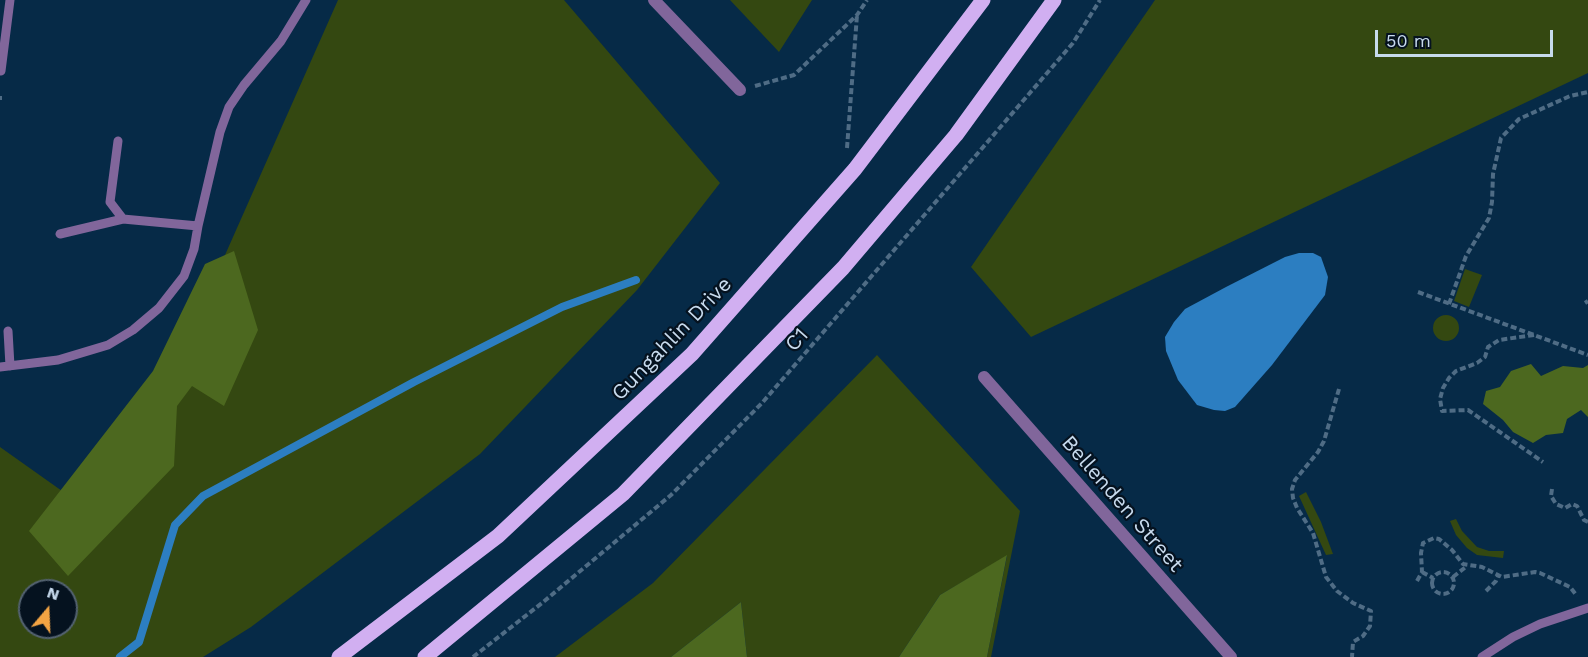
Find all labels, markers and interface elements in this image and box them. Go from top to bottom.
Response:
scale bar [1378,18,1556,56]
text: 50 m [1386,30,1431,51]
street label: Gungahlin Drive [607,272,737,406]
street label: C1 [780,323,814,357]
street label: Bellenden Street [1056,431,1188,577]
north arrow [18,579,78,639]
text: N [45,582,62,604]

